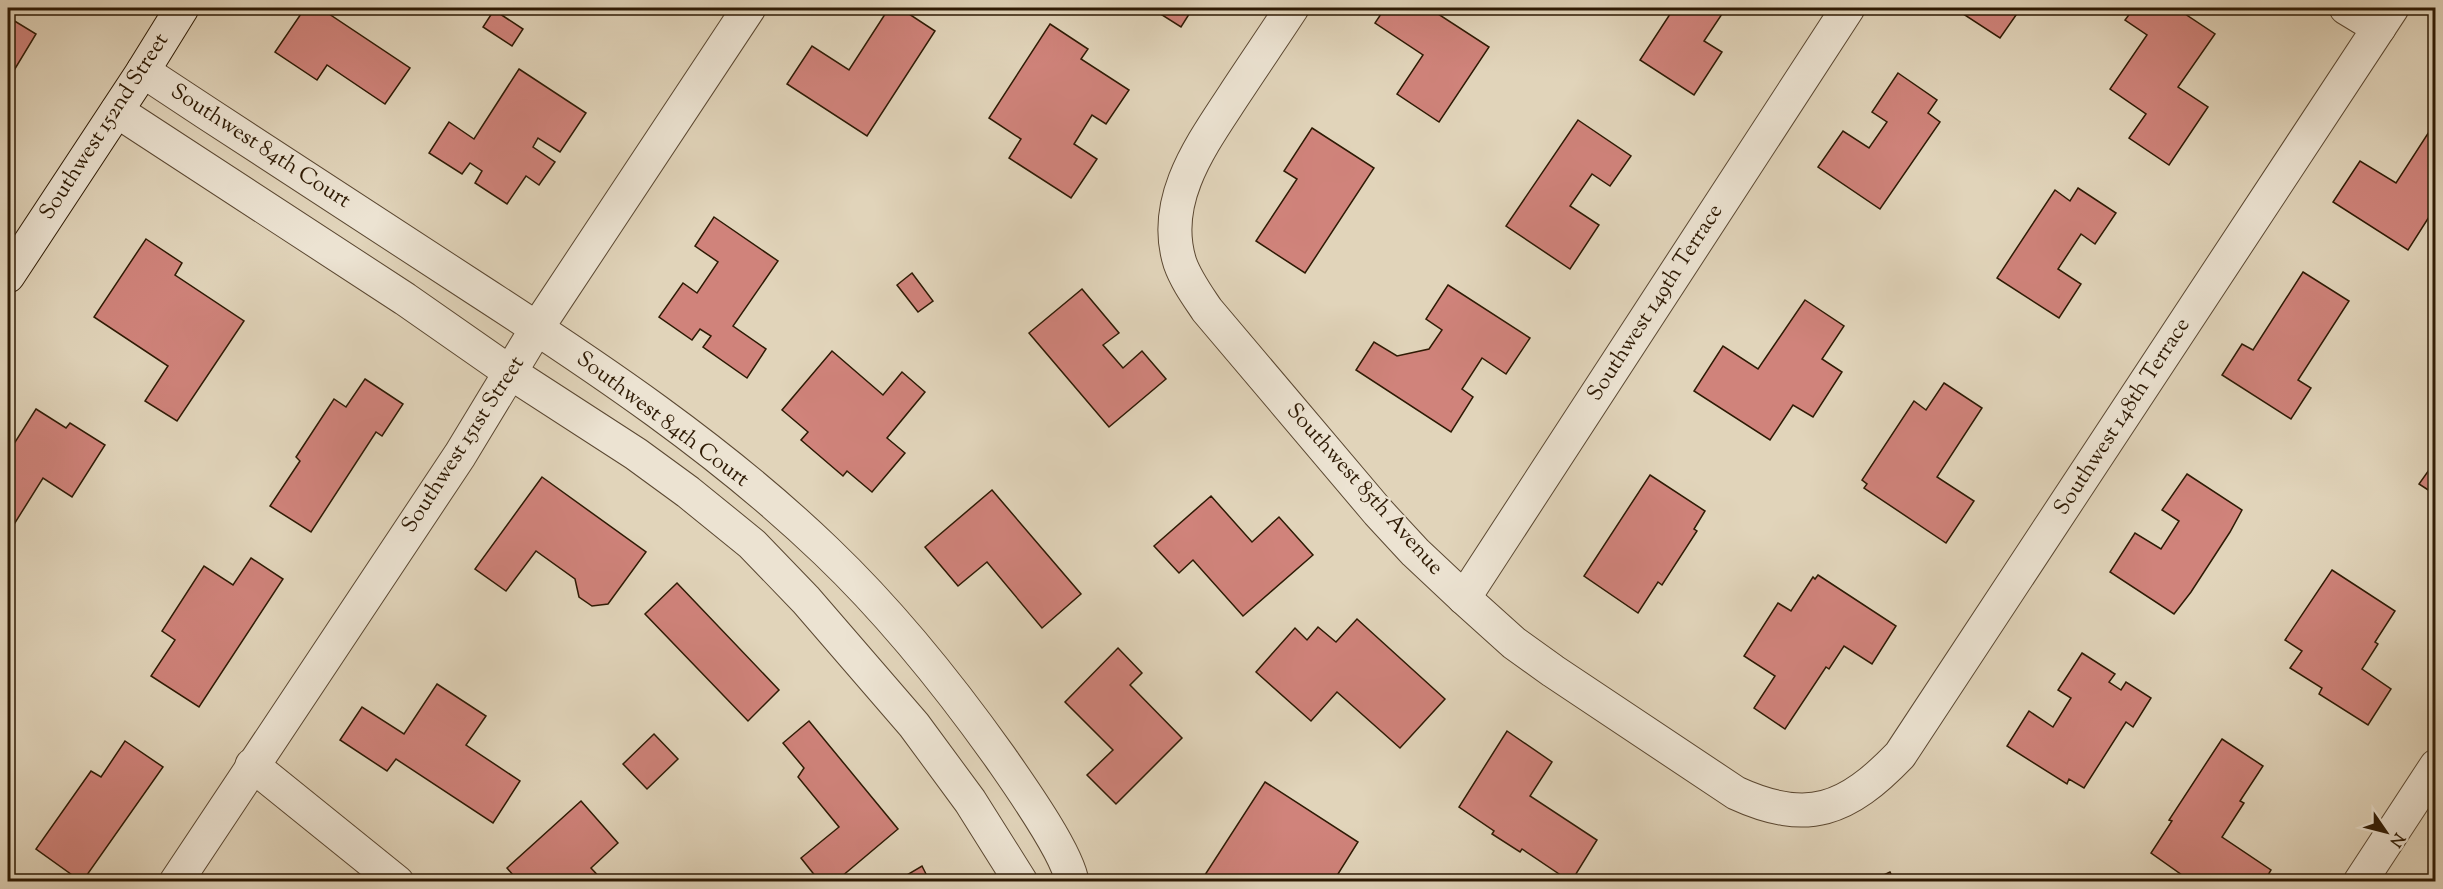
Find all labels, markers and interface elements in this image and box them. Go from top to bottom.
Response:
street label: Southwest 152nd Street [32,27,178,227]
street label: Southwest 84th Court [163,77,357,218]
street label: Southwest 149th Terrace [1580,198,1732,408]
street label: Southwest 148th Terrace [2047,312,2199,522]
street label: Southwest 84th Court [569,344,756,496]
street label: Southwest 151st Street [395,350,534,540]
street label: Southwest 85th Avenue [1278,397,1450,583]
north arrow [2356,802,2416,862]
text: N [2383,827,2409,851]

